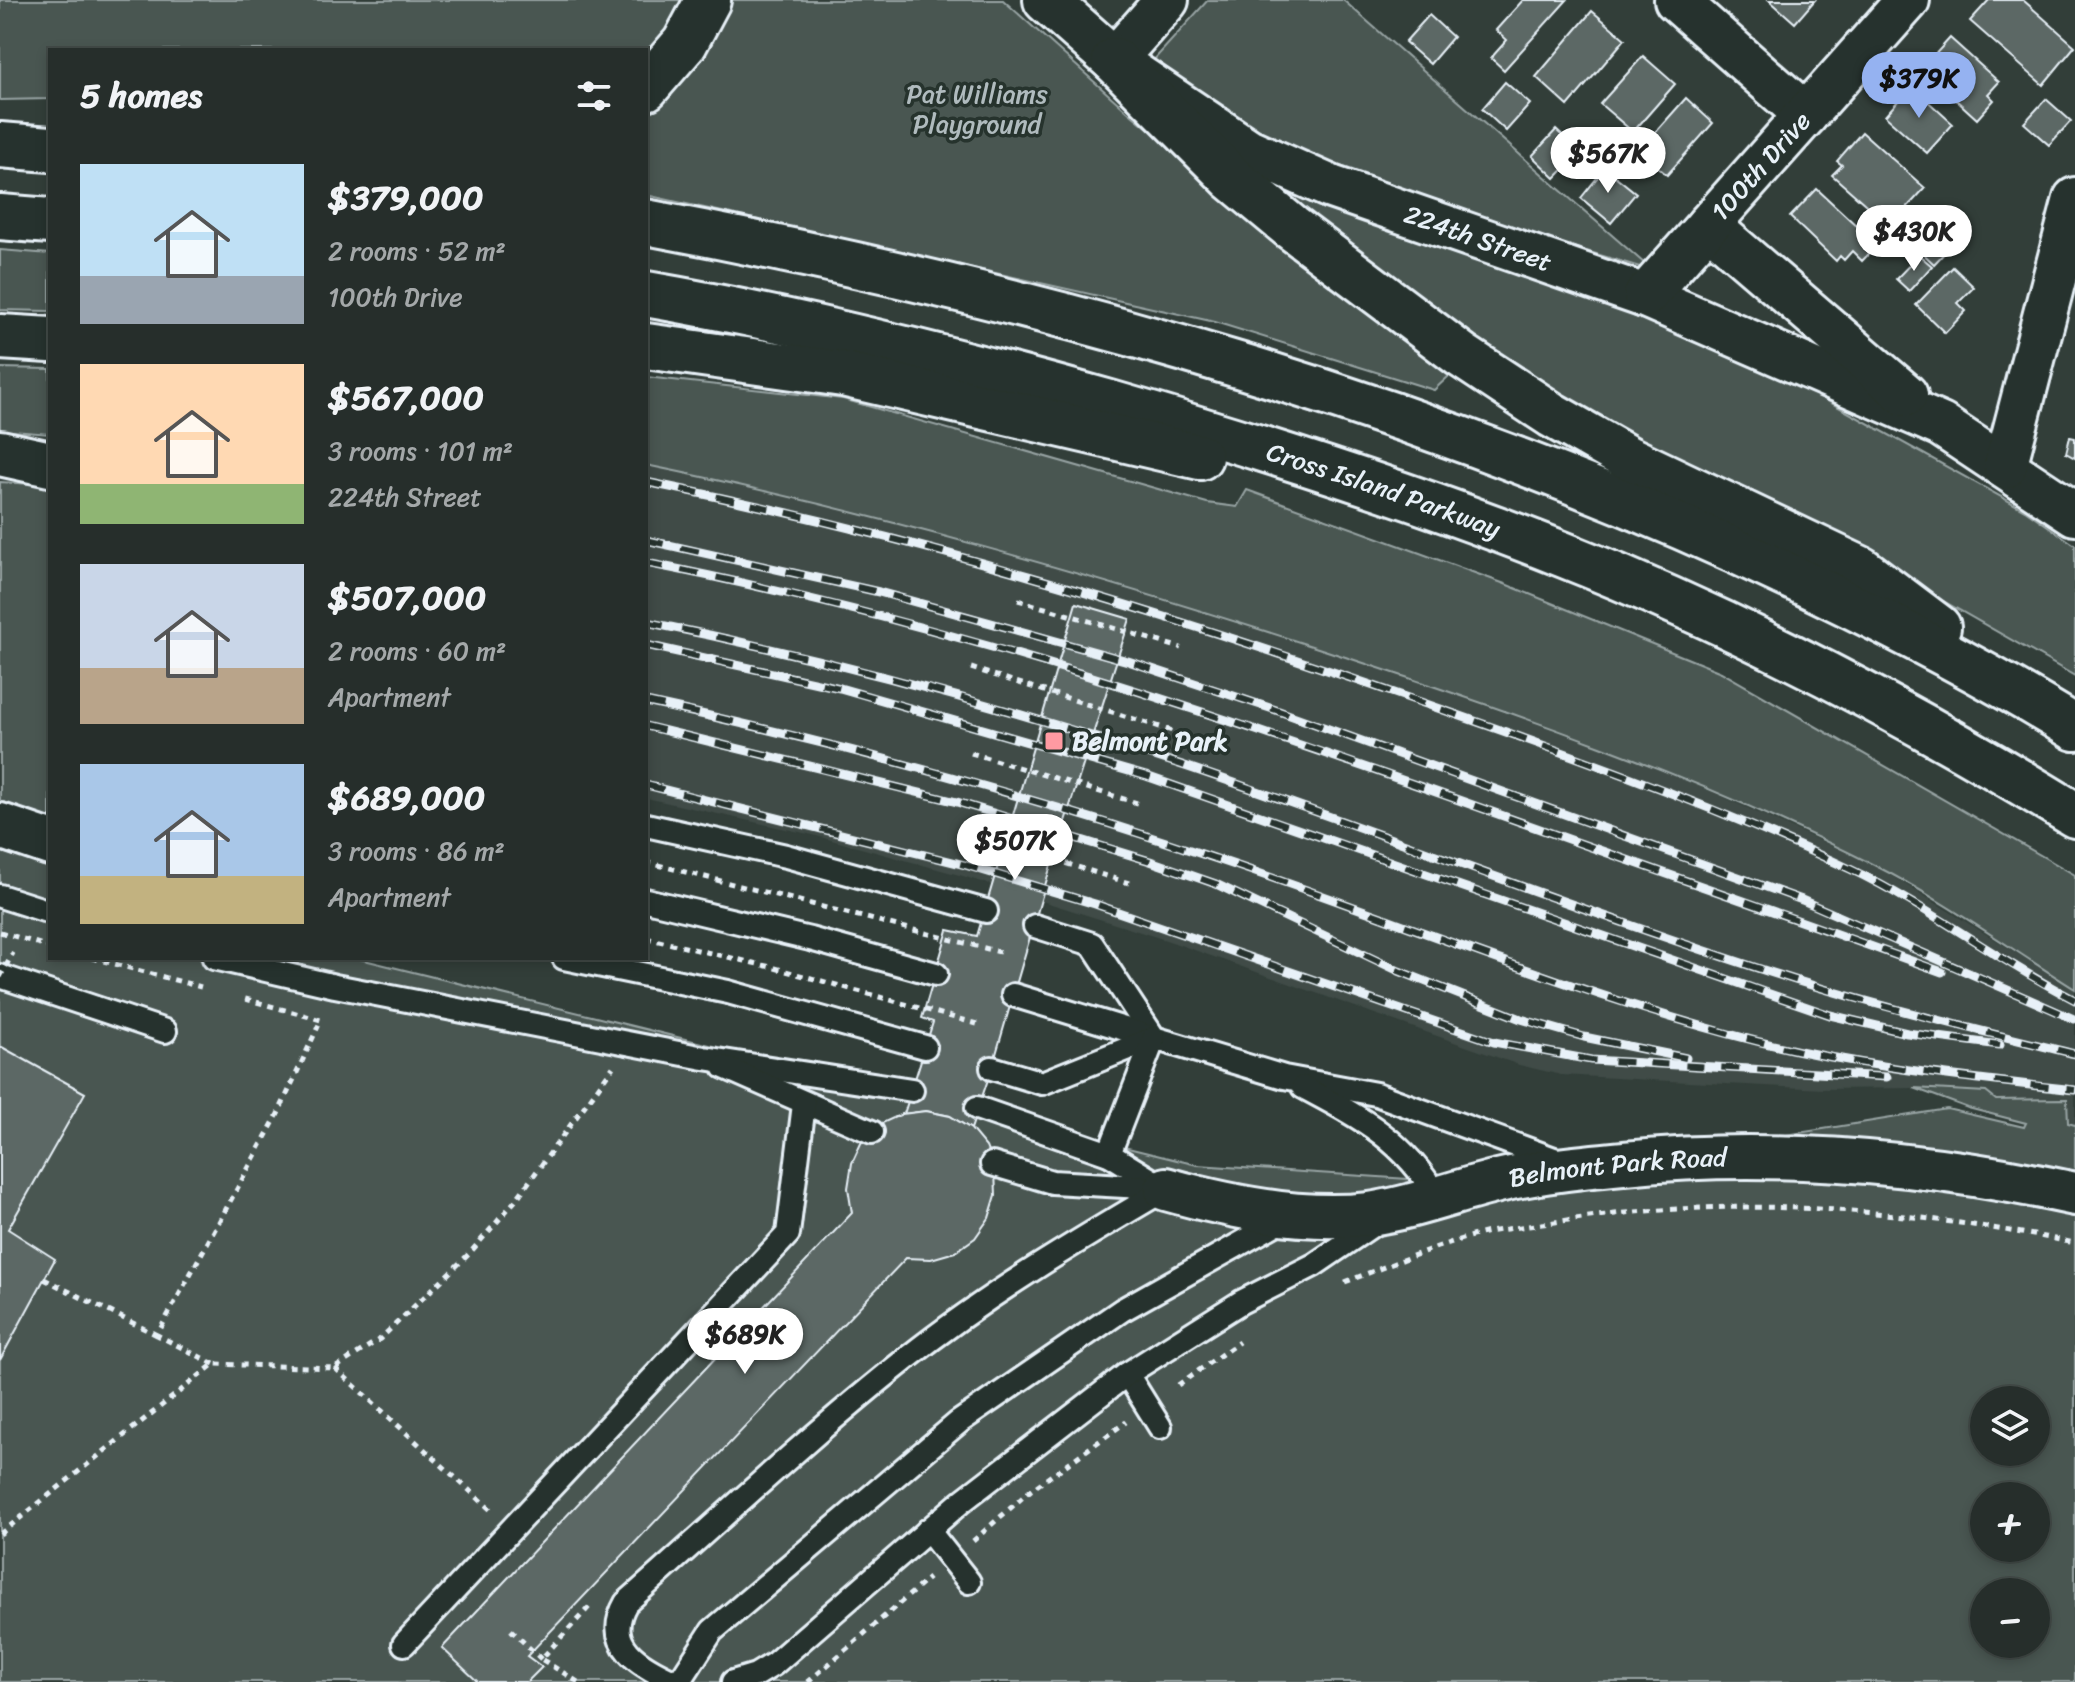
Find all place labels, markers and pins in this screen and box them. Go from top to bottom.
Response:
pin: $379K [1863,52,1975,120]
pin: $567K [1552,127,1664,195]
pin: $430K [1858,205,1970,273]
place label: Belmont Park [1072,718,1228,764]
marker: Belmont Park [1043,730,1065,752]
pin: $507K [959,814,1071,882]
pin: $689K [689,1308,801,1376]

